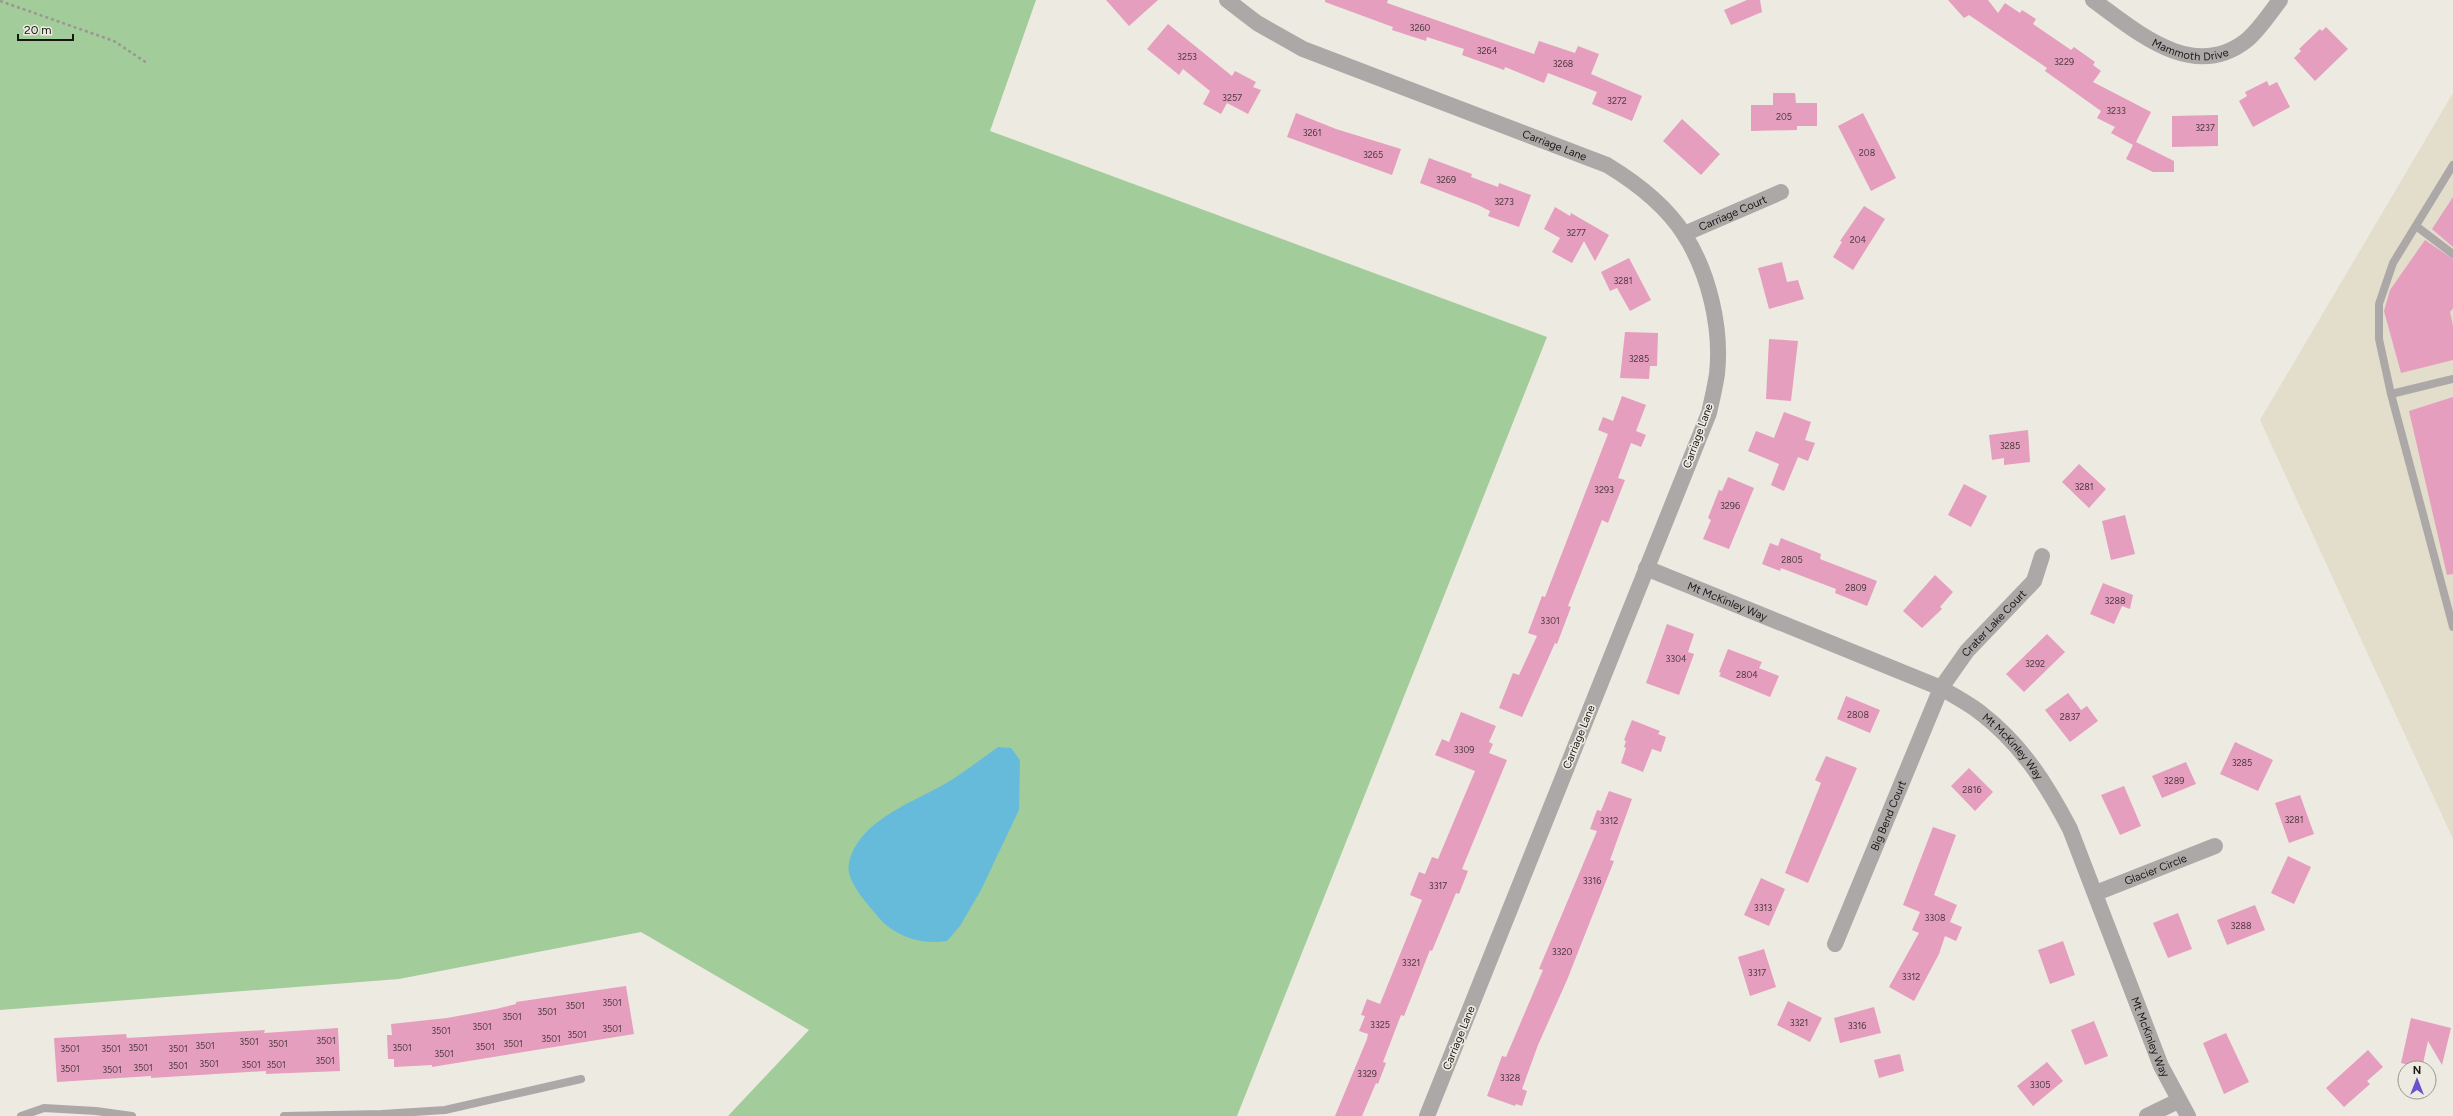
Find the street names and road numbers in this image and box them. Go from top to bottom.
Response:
street label: Mammoth Drive [2150,36,2230,63]
street label: Carriage Lane [1521,127,1589,163]
street label: Carriage Court [1697,193,1769,233]
street label: Carriage Lane [1680,402,1716,470]
street label: Mt McKinley Way [1686,579,1770,623]
street label: Crater Lake Court [1959,587,2029,659]
street label: Carriage Lane [1560,703,1598,771]
street label: Mt McKinley Way [1980,710,2046,782]
street label: Big Bend Court [1868,778,1909,853]
street label: Glacier Circle [2122,851,2189,888]
street label: Mt McKinley Way [2129,995,2172,1080]
street label: Carriage Lane [1440,1004,1478,1072]

